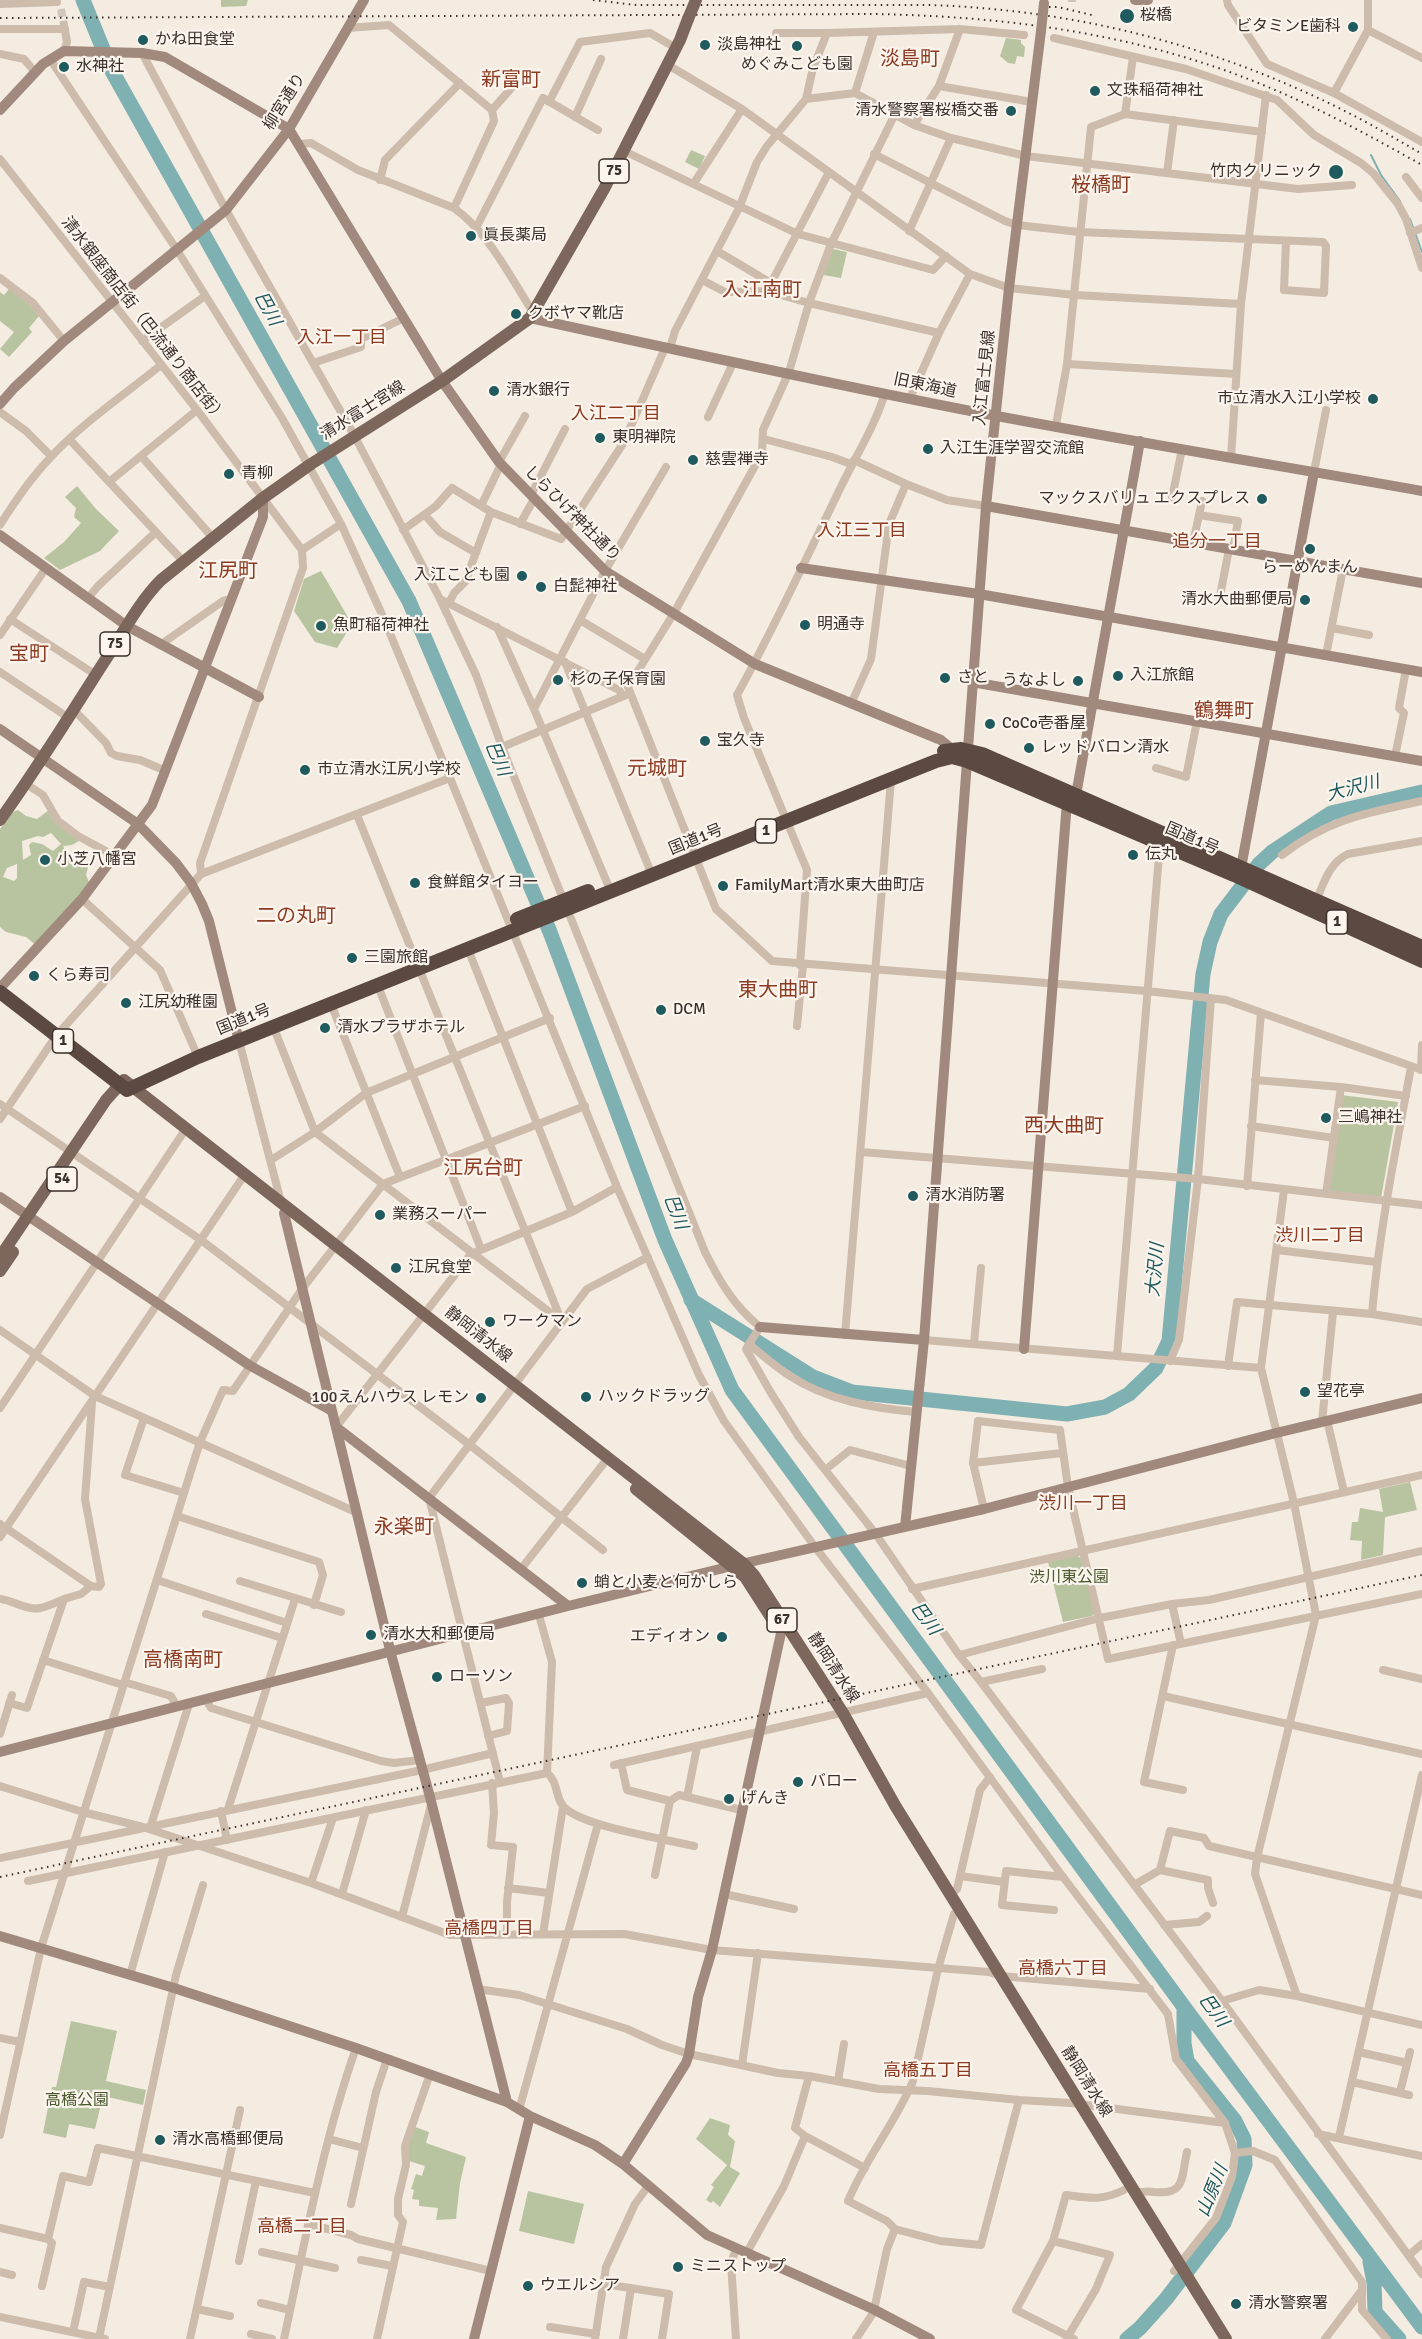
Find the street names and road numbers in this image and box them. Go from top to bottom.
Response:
street label: 柳宮通り [260,70,310,134]
road number: 75 [599,159,629,183]
street label: 清水銀座商店街（巴流通り商店街） [57,213,229,427]
street label: 入江富士見線 [970,329,1000,427]
street label: 旧東海道 [892,370,958,402]
street label: 清水富士宮線 [317,377,409,445]
street label: しらひげ神社通り [520,462,624,566]
road number: 75 [100,632,130,656]
road number: 1 [756,819,777,843]
street label: 国道1号 [1162,819,1222,859]
street label: 国道1号 [666,820,726,860]
road number: 1 [1326,910,1348,934]
street label: 国道1号 [214,1000,274,1040]
road number: 1 [52,1029,74,1053]
road number: 54 [47,1167,77,1191]
street label: 静岡清水線 [441,1303,515,1367]
road number: 67 [767,1608,797,1632]
street label: 静岡清水線 [803,1629,863,1707]
street label: 静岡清水線 [1057,2043,1115,2121]

